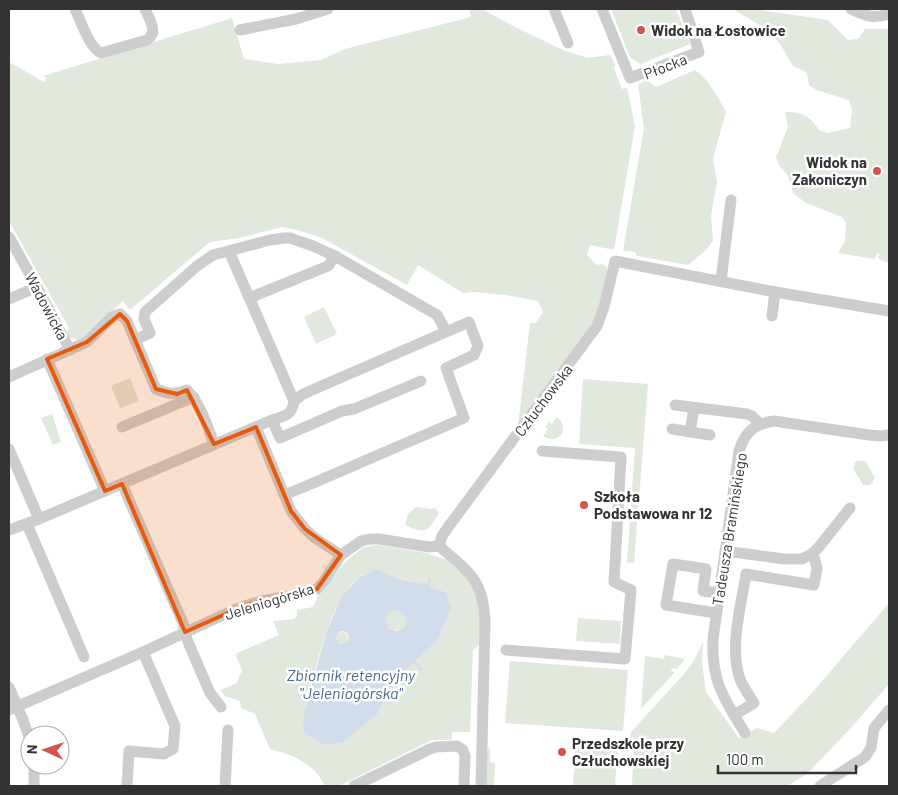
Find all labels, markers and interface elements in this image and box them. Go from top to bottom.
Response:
place label: Widok na Łostowice [651,21,786,39]
marker: Widok na Łostowice [635,24,647,36]
street label: Płocka [641,50,689,82]
place label: Widok na Zakoniczyn [792,153,867,188]
marker: Widok na Zakoniczyn [871,165,883,177]
street label: Wadowicka [22,269,72,343]
street label: Człuchowska [510,361,576,439]
street label: Tadeusza Bramińskiego [708,451,750,607]
place label: Szkoła Podstawowa nr 12 [594,487,712,522]
marker: Szkoła Podstawowa nr 12 [578,499,590,511]
street label: Jeleniogórska [222,579,316,623]
water label: Zbiornik retencyjny "Jeleniogórska" [287,665,416,702]
north arrow [20,725,70,775]
place label: Przedszkole przy Człuchowskiej [572,734,685,769]
scale bar [718,742,856,774]
text: N [23,744,40,754]
marker: Przedszkole przy Człuchowskiej [556,746,568,758]
text: 100 m [726,750,764,768]

